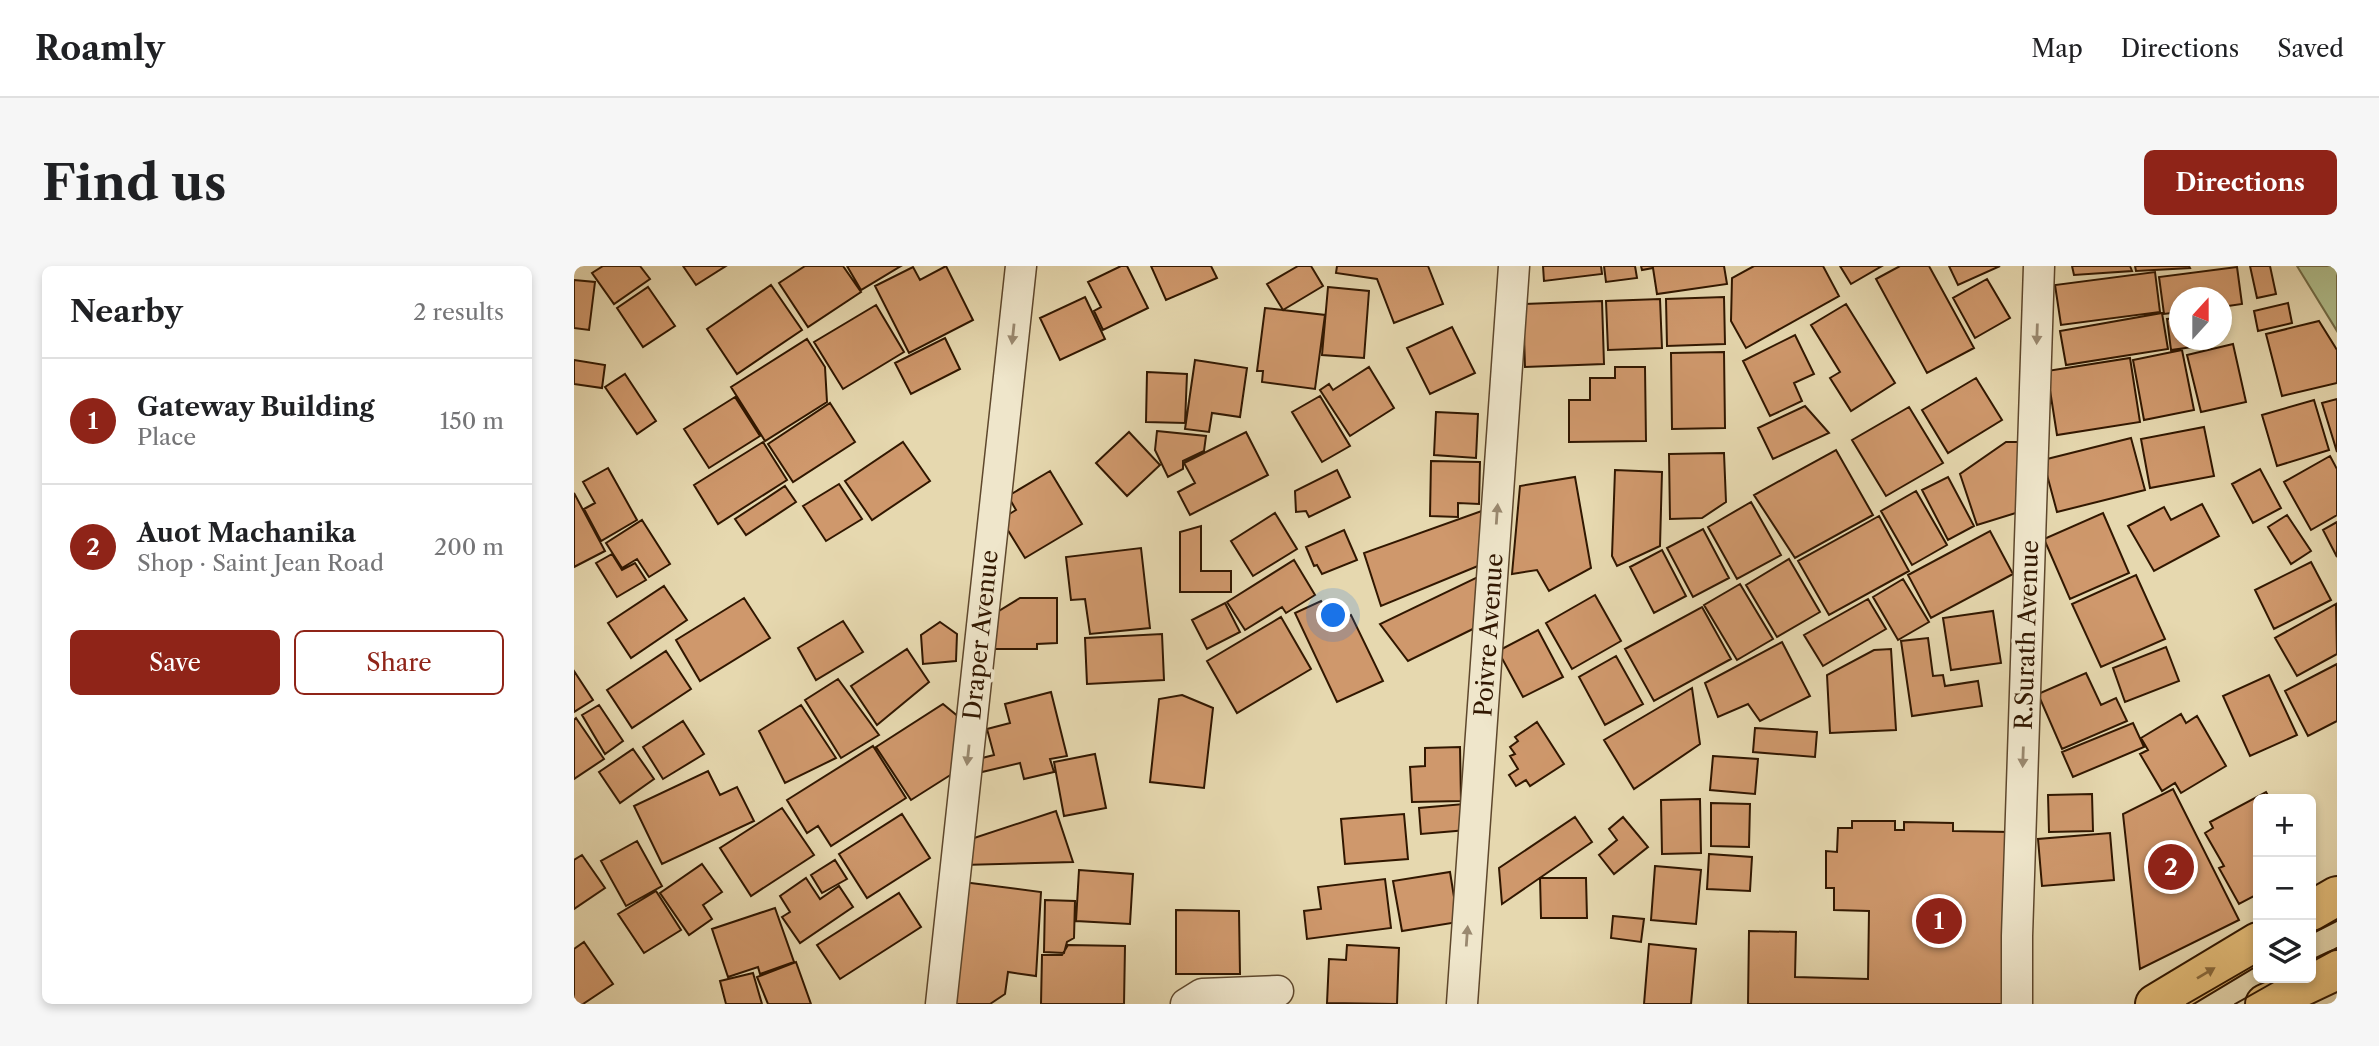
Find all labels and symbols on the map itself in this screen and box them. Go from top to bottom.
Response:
north arrow [2169,287,2232,350]
one-way arrow [1008,323,1019,345]
one-way arrow [2031,323,2042,345]
one-way arrow [1492,502,1503,524]
street label: R.Surath Avenue [2009,540,2044,730]
street label: Draper Avenue [957,549,1004,721]
street label: Poivre Avenue [1468,552,1509,718]
your location [1316,598,1350,632]
one-way arrow [962,744,973,766]
one-way arrow [2017,747,2029,769]
pin: 2 [2148,841,2194,893]
pin: 1 [1916,895,1962,947]
one-way arrow [1462,925,1473,947]
one-way arrow [2197,967,2216,979]

